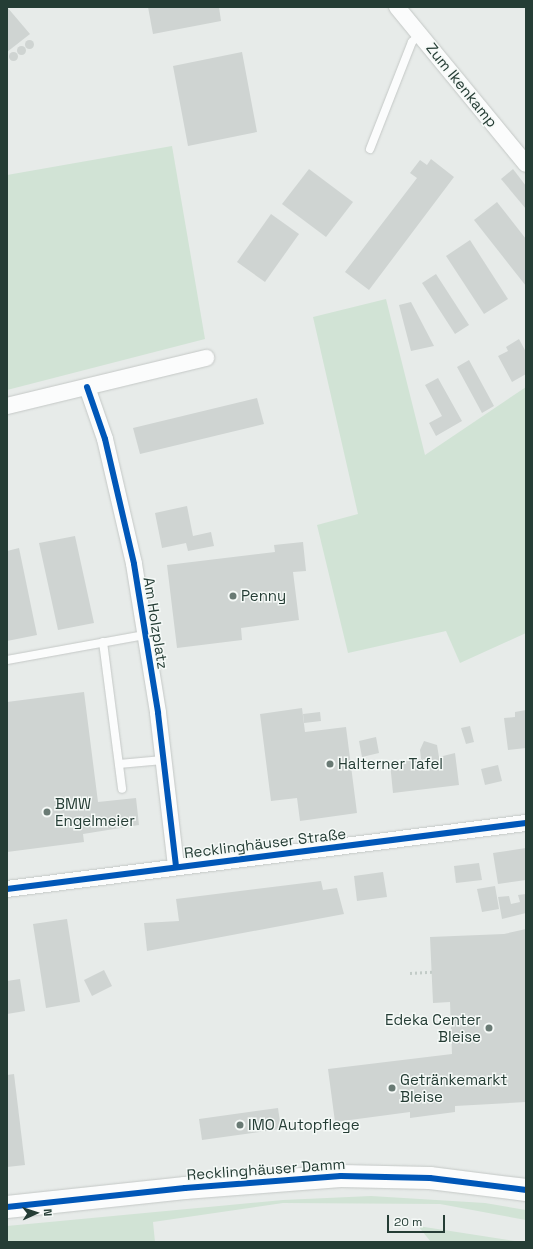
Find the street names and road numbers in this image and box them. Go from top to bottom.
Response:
street label: Zum Ikenkamp [423,39,501,131]
street label: Am Holzplatz [140,576,172,670]
street label: Recklinghäuser Straße [183,824,347,862]
street label: Recklinghäuser Damm [186,1154,346,1184]

